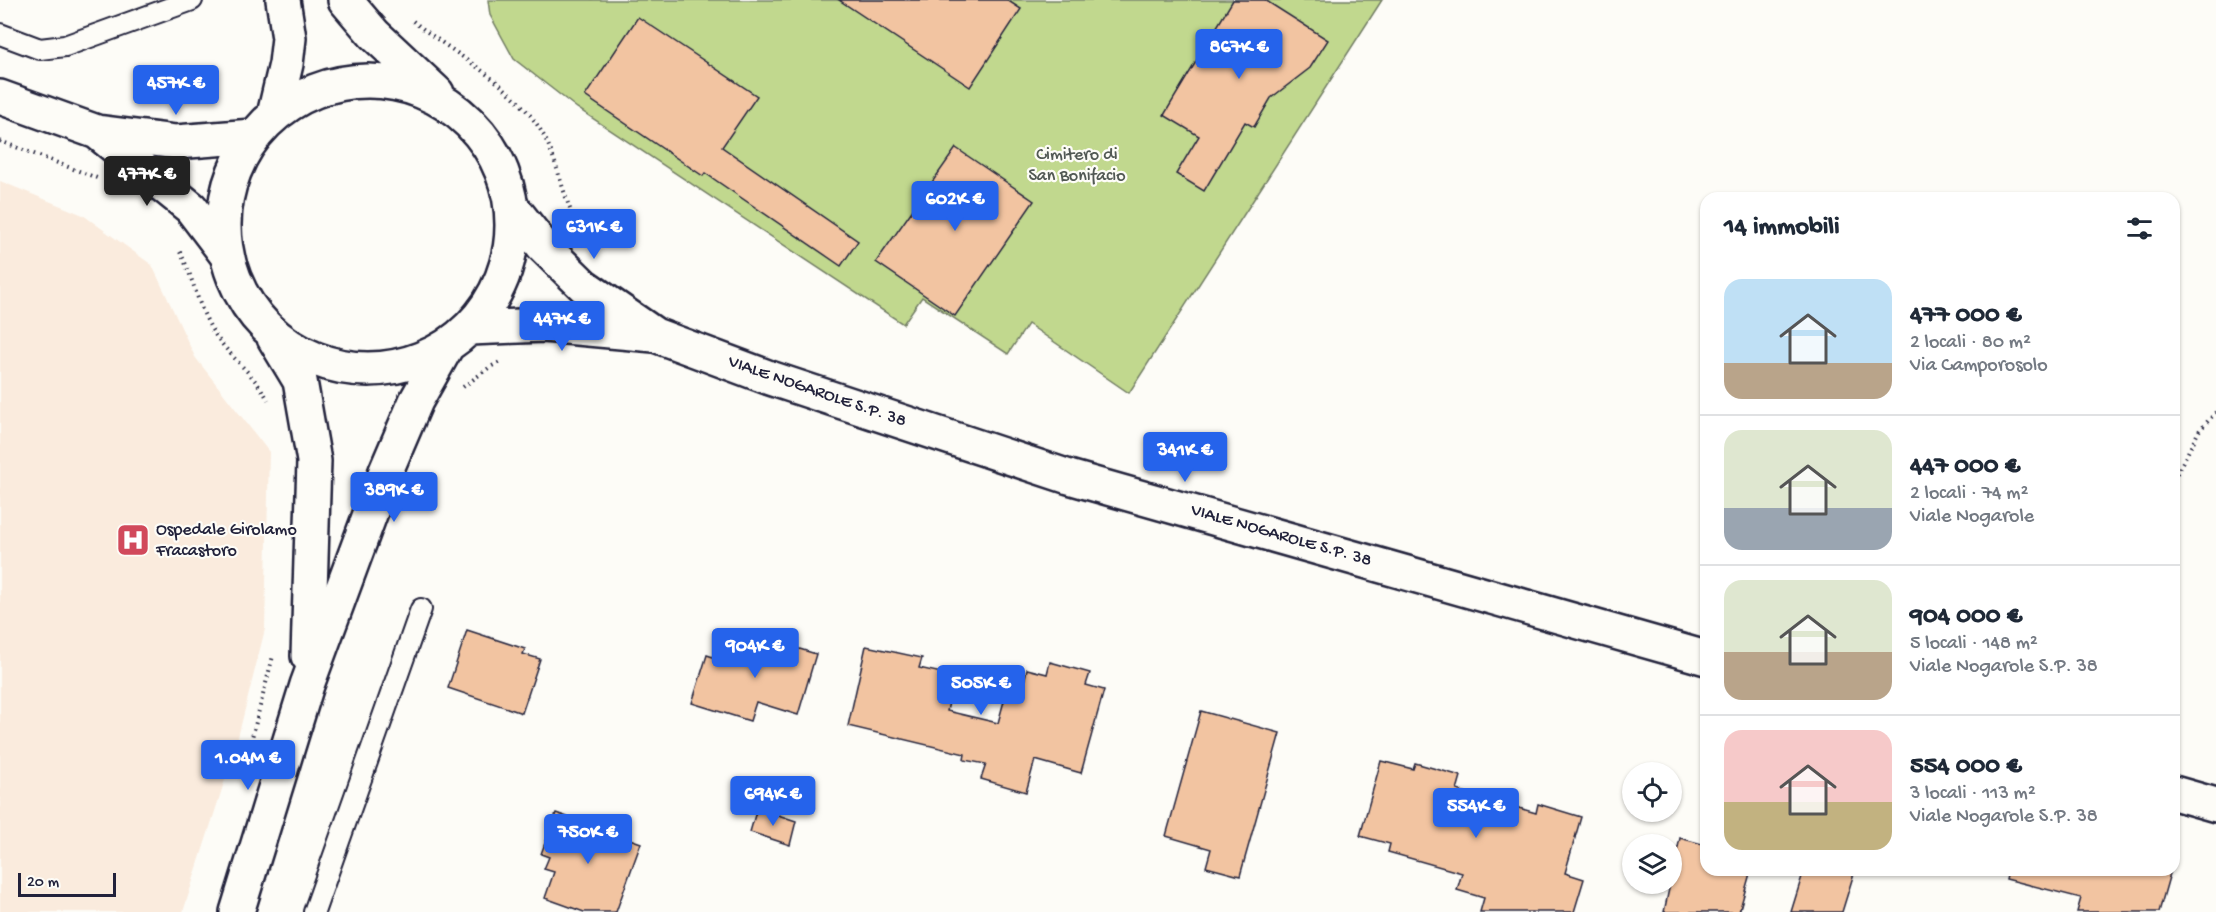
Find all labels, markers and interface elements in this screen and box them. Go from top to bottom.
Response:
pin: 867K € [1190,29,1288,80]
text: 867K € [1209,37,1269,60]
pin: 457K € [127,65,225,116]
text: 457K € [147,73,205,96]
park label: Cimitero di San Bonifacio [1028,145,1126,187]
pin: 477K € [98,156,196,207]
text: 477K € [118,164,176,187]
pin: 602K € [906,181,1004,232]
text: 602K € [926,189,984,212]
pin: 631K € [545,209,643,260]
icon: filters [2123,212,2156,245]
text: 14 immobili [1724,213,1840,244]
text: 631K € [566,217,622,240]
pin: 447K € [513,301,611,352]
text: 477 000 € [1910,301,2021,332]
icon: home [1772,303,1844,375]
text: 447K € [534,309,590,332]
text: 2 locali · 80 m² [1910,332,2031,355]
street label: VIALE NOGAROLE S.P. 38 [724,351,909,432]
text: Via Camporosolo [1910,355,2048,378]
pin: 341K € [1136,432,1234,483]
text: 341K € [1157,440,1213,463]
text: 447 000 € [1910,452,2020,483]
icon: home [1772,454,1844,526]
pin: 389K € [345,472,443,523]
text: 389K € [364,480,424,503]
text: 2 locali · 74 m² [1910,483,2028,506]
street label: VIALE NOGAROLE S.P. 38 [1187,500,1374,572]
text: Viale Nogarole [1910,506,2034,529]
place label: Ospedale Girolamo Fracastoro [155,520,297,562]
hospital icon: Ospedale Girolamo Fracastoro [115,522,151,558]
text: 904 000 € [1910,602,2022,633]
icon: home [1772,604,1844,676]
pin: 904K € [706,628,804,679]
text: 5 locali · 148 m² [1910,633,2038,656]
text: 904K € [726,636,784,659]
text: Viale Nogarole S.P. 38 [1910,656,2098,679]
pin: 505K € [932,665,1030,716]
text: 505K € [951,673,1011,696]
pin: 1.04M € [193,740,303,791]
text: 1.04M € [215,748,281,771]
text: 554 000 € [1910,752,2022,783]
icon: home [1772,754,1844,826]
map controls [1622,762,1682,894]
button: locate [1622,762,1682,822]
pin: 694K € [724,776,822,827]
text: 3 locali · 113 m² [1910,783,2036,806]
text: 694K € [744,784,802,807]
pin: 554K € [1427,788,1525,839]
text: 554K € [1447,796,1505,819]
text: Viale Nogarole S.P. 38 [1910,806,2098,829]
pin: 750K € [539,814,637,865]
text: 750K € [558,822,618,845]
button: layers [1622,834,1682,894]
scale bar [18,870,116,898]
text: 20 m [27,874,59,893]

